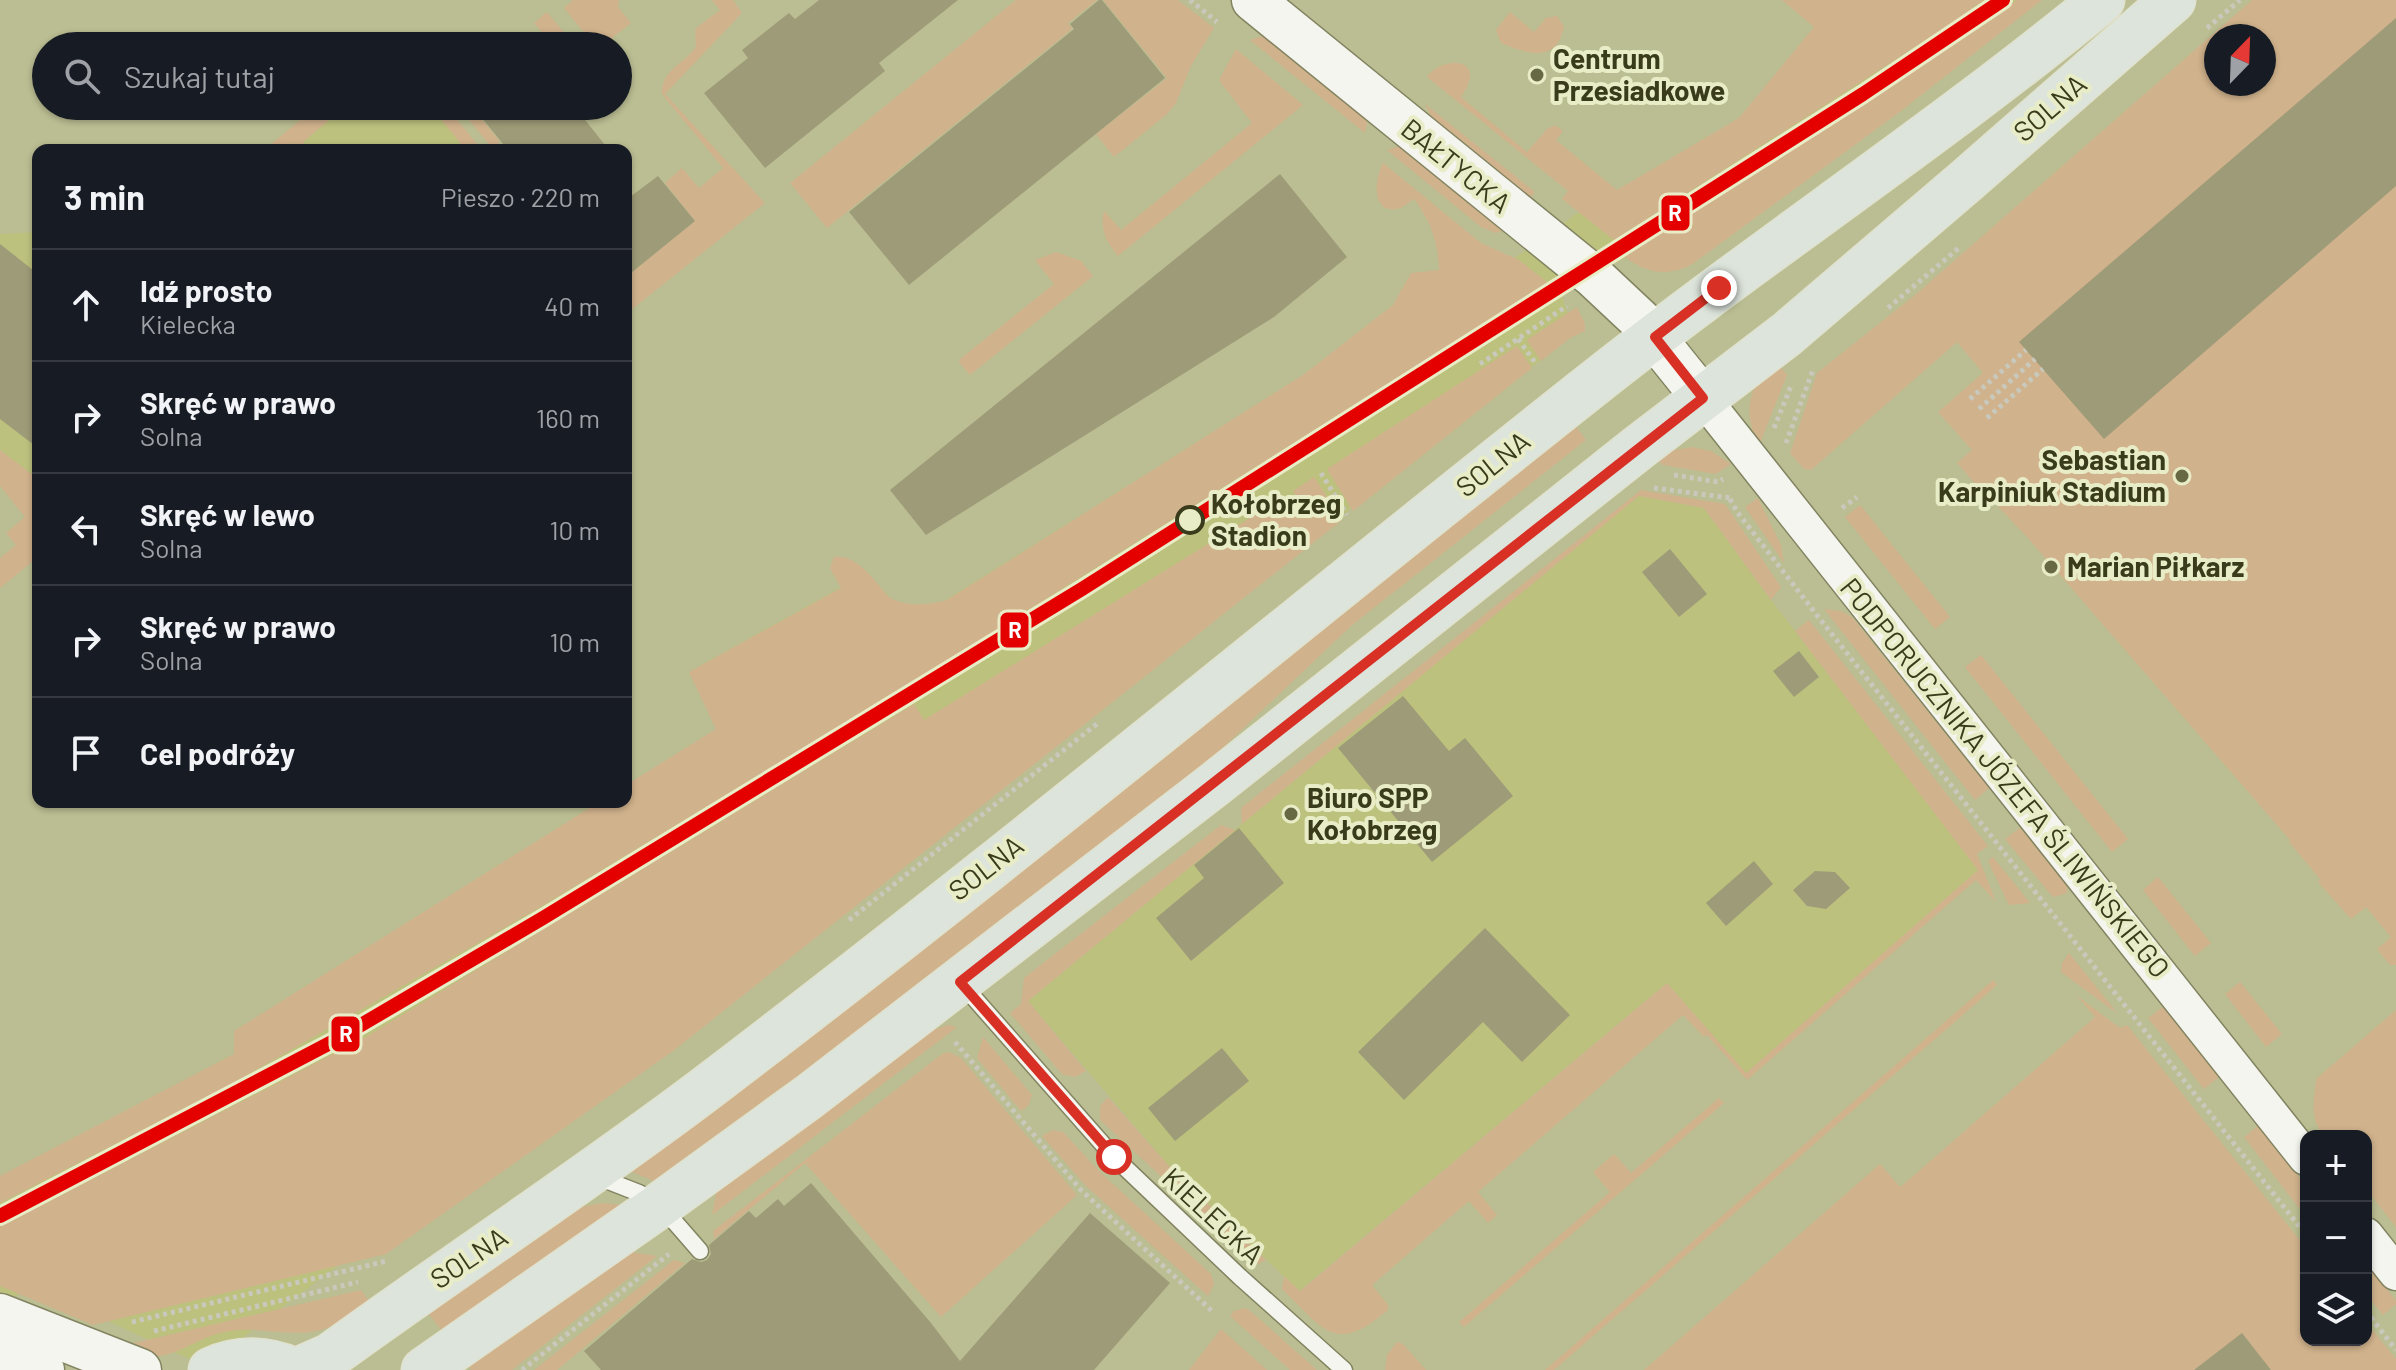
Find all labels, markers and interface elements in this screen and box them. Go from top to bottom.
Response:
north arrow [2204,24,2276,96]
search box [32,32,632,120]
place label: Centrum Przesiadkowe [1553,41,1725,107]
icon: search [60,54,104,98]
text: Szukaj tutaj [124,58,275,94]
marker: Centrum Przesiadkowe [1528,66,1546,84]
street label: SOLNA [2006,66,2093,148]
street label: BAŁTYCKA [1395,111,1518,220]
text: 3 min [64,176,145,217]
text: Pieszo · 220 m [441,181,600,212]
line badge: R [1660,194,1691,232]
text: R [1668,199,1682,225]
route end [1701,270,1737,306]
text: Idź prosto [140,272,272,308]
icon: ahead [64,283,108,327]
text: 40 m [544,290,600,321]
text: Kielecka [140,308,236,339]
text: Skręć w prawo [140,384,336,420]
icon: right [64,395,108,439]
text: 160 m [536,402,600,433]
text: Solna [140,420,203,451]
street label: SOLNA [1448,423,1536,503]
place label: Sebastian Karpiniuk Stadium [1938,442,2166,508]
marker: Sebastian Karpiniuk Stadium [2173,467,2191,485]
place label: Kołobrzeg Stadion [1211,486,1341,552]
text: Skręć w lewo [140,496,315,532]
marker: Kołobrzeg Stadion [1176,506,1204,534]
icon: left [64,507,108,551]
text: 10 m [550,514,600,545]
text: Solna [140,532,203,563]
place label: Marian Piłkarz [2067,549,2244,583]
marker: Marian Piłkarz [2042,558,2060,576]
street label: PODPORUCZNIKA JÓZEFA ŚLIWIŃSKIEGO [1834,571,2178,984]
text: Skręć w prawo [140,608,336,644]
line badge: R [999,611,1030,649]
text: R [1008,616,1022,642]
icon: right [64,619,108,663]
text: 10 m [550,626,600,657]
text: Solna [140,644,203,675]
icon: arrive [64,731,108,775]
text: Cel podróży [140,735,295,771]
place label: Biuro SPP Kołobrzeg [1307,780,1437,846]
marker: Biuro SPP Kołobrzeg [1282,805,1300,823]
street label: SOLNA [941,827,1030,907]
line badge: R [330,1015,361,1053]
text: R [339,1020,353,1046]
map controls [2300,1130,2372,1346]
button: + [2300,1130,2372,1202]
route start [1096,1139,1132,1175]
street label: KIELECKA [1156,1160,1271,1271]
button: − [2300,1202,2372,1274]
street label: SOLNA [423,1219,513,1295]
button: layers [2300,1274,2372,1346]

